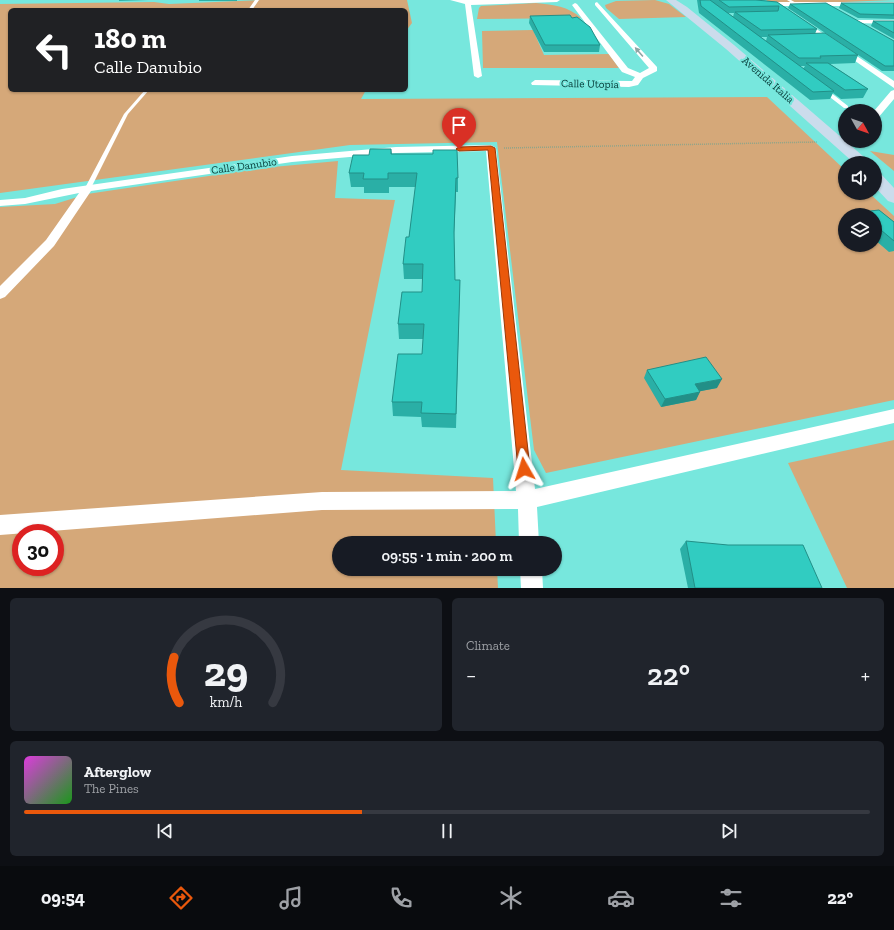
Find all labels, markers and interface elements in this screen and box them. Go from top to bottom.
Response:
text: 180 m [94,22,166,55]
icon: left [28,24,80,76]
one-way arrow [634,46,643,57]
street label: Avenida Italia [739,54,797,107]
text: Calle Danubio [94,56,202,78]
street label: Calle Utopía [561,77,620,91]
north arrow [838,104,882,148]
map controls [838,104,882,252]
pin [442,108,476,149]
icon: arrive [448,114,470,136]
street label: Calle Danubio [210,155,278,177]
button: sound [838,156,882,200]
button: layers [838,208,882,252]
position arrow [503,448,545,490]
speed limit sign: 30 [12,524,64,576]
text: 09:55 · 1 min · 200 m [381,547,513,565]
text: Climate [466,638,510,653]
text: 29 [204,646,248,696]
text: 22° [647,657,690,693]
text: − [466,662,476,689]
text: + [861,662,870,689]
text: km/h [210,693,242,710]
text: Afterglow [84,763,151,781]
text: The Pines [84,781,139,796]
icon: previous [154,820,176,842]
icon: pause [436,820,458,842]
icon: next [718,820,740,842]
icon: directions [167,884,195,912]
icon: music [277,884,305,912]
icon: phone [387,884,415,912]
icon: climate [497,884,525,912]
icon: car [607,884,635,912]
icon: filters [717,884,745,912]
text: 09:54 [41,887,85,909]
text: 22° [827,887,853,909]

